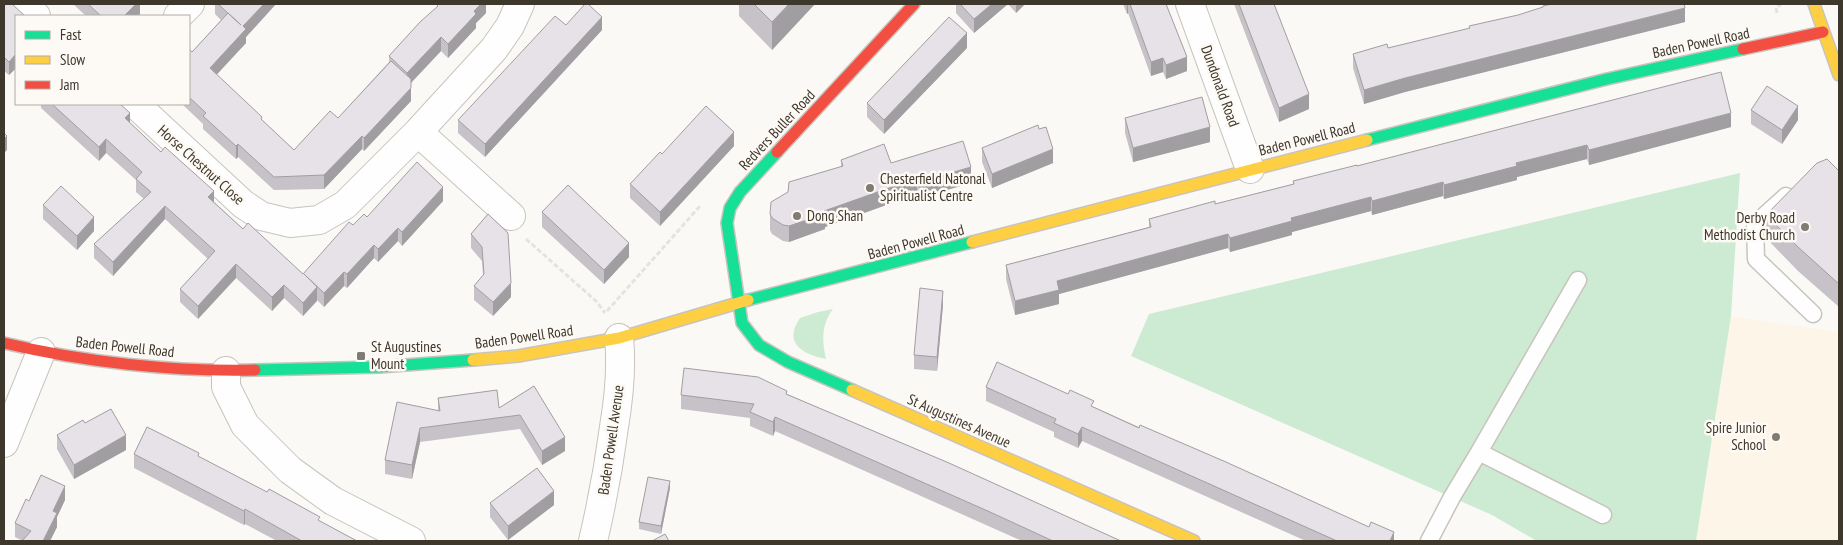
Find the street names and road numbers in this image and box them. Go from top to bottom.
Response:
street label: Baden Powell Road [1651,23,1751,62]
street label: Dundonald Road [1197,43,1244,129]
street label: Redvers Buller Road [734,85,819,174]
street label: Baden Powell Road [1257,117,1357,160]
street label: Horse Chestnut Close [154,121,249,209]
street label: Baden Powell Road [866,220,966,263]
street label: Baden Powell Road [474,320,574,353]
street label: Baden Powell Road [75,332,175,361]
street label: Baden Powell Avenue [593,384,628,496]
street label: St Augustines Avenue [905,389,1014,452]

